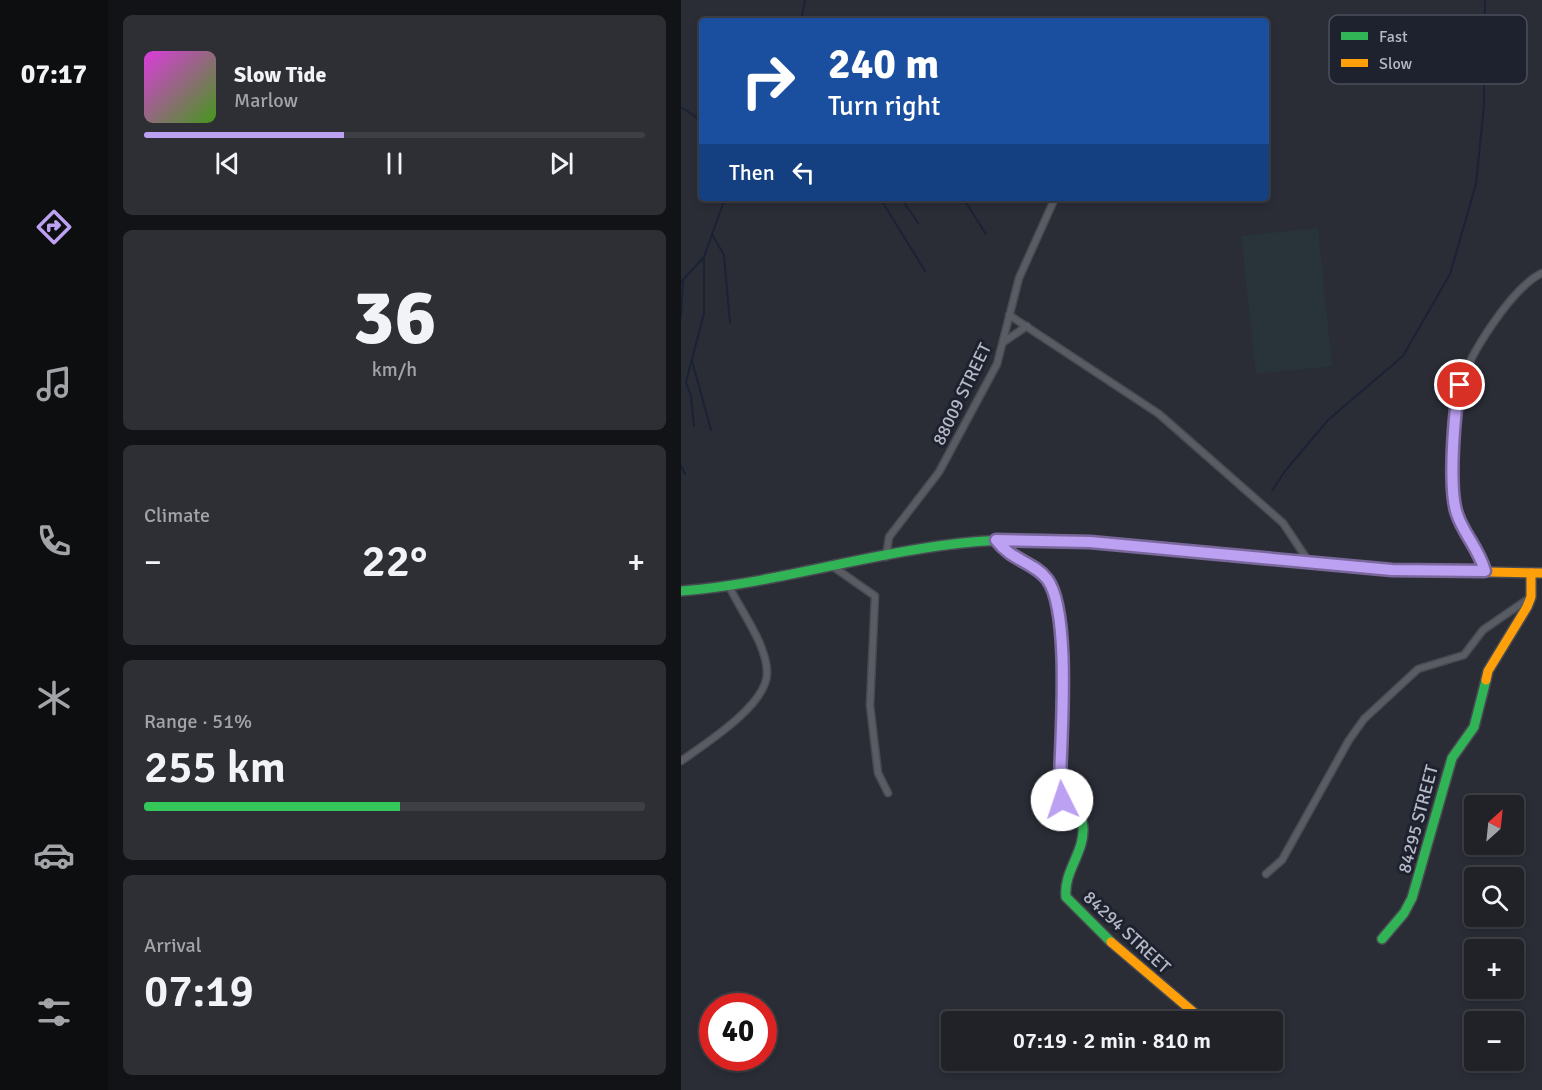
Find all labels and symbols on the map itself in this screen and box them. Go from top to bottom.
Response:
legend [1329,15,1527,84]
text: Fast [1379,27,1408,47]
text: Slow [1379,54,1413,74]
street label: 88009 STREET [928,339,996,449]
pin [1434,359,1485,410]
street label: 84295 STREET [1393,762,1443,875]
position arrow [1030,768,1094,832]
north arrow [1464,795,1524,855]
street label: 84294 STREET [1079,886,1175,978]
speed limit sign: 40 [699,993,777,1071]

